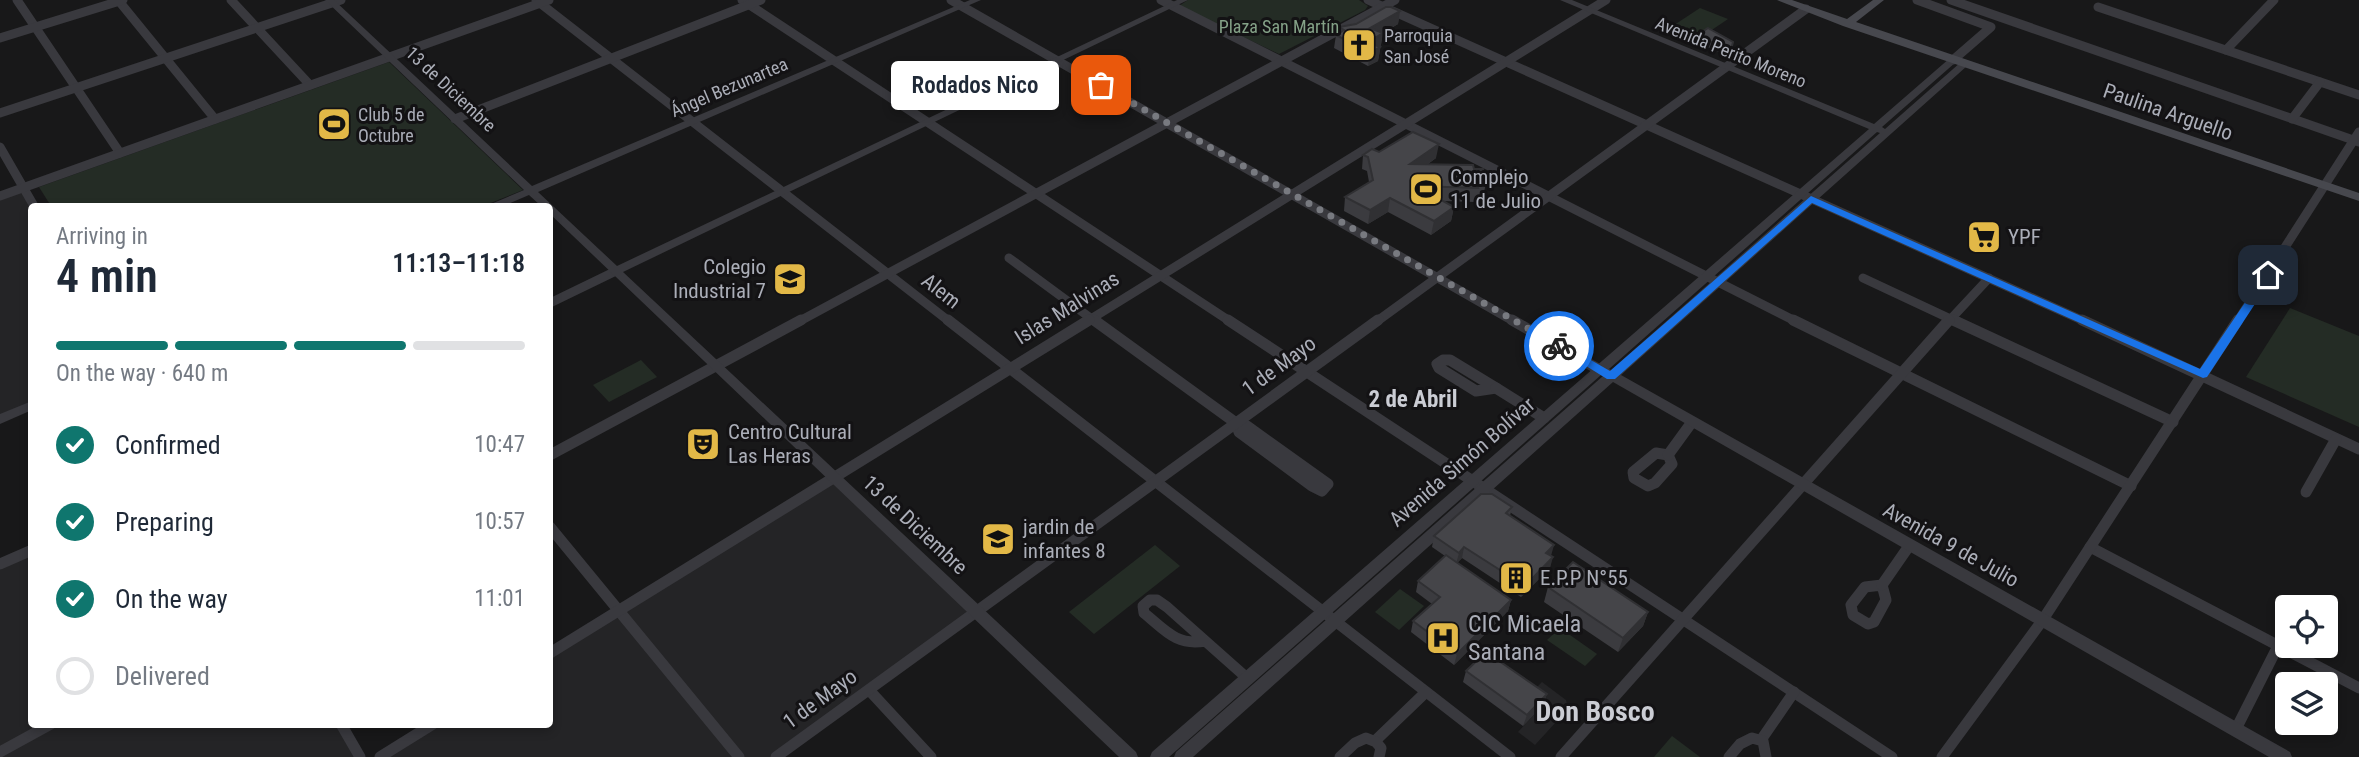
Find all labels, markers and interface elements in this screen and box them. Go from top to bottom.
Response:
street label: Avenida Perito Moreno [1652,12,1810,92]
park label: Plaza San Martín [1219,16,1339,37]
place label: Parroquia San José [1384,25,1453,67]
church icon: Parroquia San José [1340,26,1378,64]
street label: 13 de Diciembre [402,42,500,136]
street label: Ángel Bezunartea [667,53,791,121]
pin [1071,55,1131,115]
callout: Rodados Nico [891,60,1059,110]
icon: bag [1082,66,1120,104]
text: Rodados Nico [912,72,1038,99]
street label: Paulina Arguello [2100,79,2236,145]
place label: Club 5 de Octubre [358,104,424,146]
sports icon: Club 5 de Octubre [315,105,353,143]
place label: Complejo 11 de Julio [1450,165,1541,213]
sports icon: Complejo 11 de Julio [1407,170,1445,208]
supermarket icon: YPF [1965,218,2003,256]
text: Arriving in [56,223,148,250]
place label: YPF [2008,225,2041,249]
pin [2238,245,2298,305]
text: 11:13–11:18 [392,248,525,278]
text: 4 min [56,249,158,303]
place label: Colegio Industrial 7 [673,255,766,303]
icon: home [2249,256,2287,294]
school or university icon: Colegio Industrial 7 [771,260,809,298]
street label: Islas Malvinas [1010,266,1124,350]
street label: Alem [917,268,965,314]
courier [1524,311,1594,381]
icon: bike [1540,327,1578,365]
street label: 1 de Mayo [1237,331,1321,401]
text: On the way · 640 m [56,360,228,387]
district label: 2 de Abril [1369,386,1457,413]
street label: Avenida Simón Bolívar [1384,392,1540,532]
place label: Centro Cultural Las Heras [728,420,852,468]
theatre icon: Centro Cultural Las Heras [684,425,722,463]
icon: check [56,426,94,464]
text: Confirmed [115,430,221,460]
text: 10:47 [474,431,525,458]
street label: 13 de Diciembre [858,471,972,580]
street label: Avenida 9 de Julio [1879,498,2023,592]
icon: check [56,503,94,541]
text: Preparing [115,507,214,537]
text: 10:57 [474,508,525,535]
place label: jardin de infantes 8 [1022,515,1106,563]
school or university icon: jardin de infantes 8 [979,520,1017,558]
building icon: E.P.P N°55 [1497,559,1535,597]
place label: E.P.P N°55 [1540,566,1628,590]
icon: check [56,580,94,618]
text: On the way [115,584,228,614]
text: 11:01 [474,585,525,612]
map controls [2275,595,2338,735]
button: locate [2275,595,2338,658]
place label: CIC Micaela Santana [1468,610,1581,666]
hospital icon: CIC Micaela Santana [1424,619,1462,657]
text: Delivered [115,661,210,691]
street label: 1 de Mayo [778,664,862,734]
button: layers [2275,672,2338,735]
district label: Don Bosco [1535,695,1655,728]

